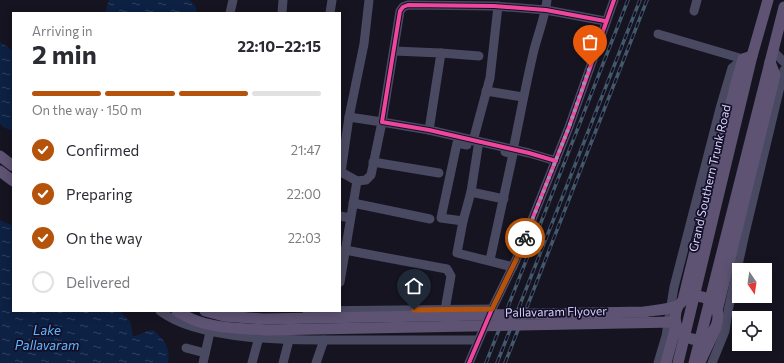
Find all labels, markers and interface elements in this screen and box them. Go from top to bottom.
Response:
text: Arriving in [32,23,92,39]
pin [573,25,607,66]
icon: bag [579,31,601,53]
text: 22:10–22:15 [237,37,321,55]
text: 2 min [32,38,97,69]
text: On the way · 150 m [32,102,142,118]
street label: Grand Southern Trunk Road [685,103,733,253]
icon: check [32,139,54,161]
text: Confirmed [66,141,139,159]
text: 21:47 [291,142,321,158]
icon: check [32,183,54,205]
text: Preparing [66,185,132,203]
text: 22:00 [287,186,321,202]
courier [505,218,545,258]
icon: check [32,227,54,249]
icon: bike [514,227,536,249]
text: On the way [66,229,143,247]
text: 22:03 [288,230,321,246]
north arrow [732,263,772,303]
map controls [732,263,772,351]
pin [397,269,431,310]
text: Delivered [66,273,130,291]
icon: home [403,275,425,297]
street label: Pallavaram Flyover [505,303,607,319]
button: locate [732,311,772,351]
water label: Lake Pallavaram [15,322,79,353]

